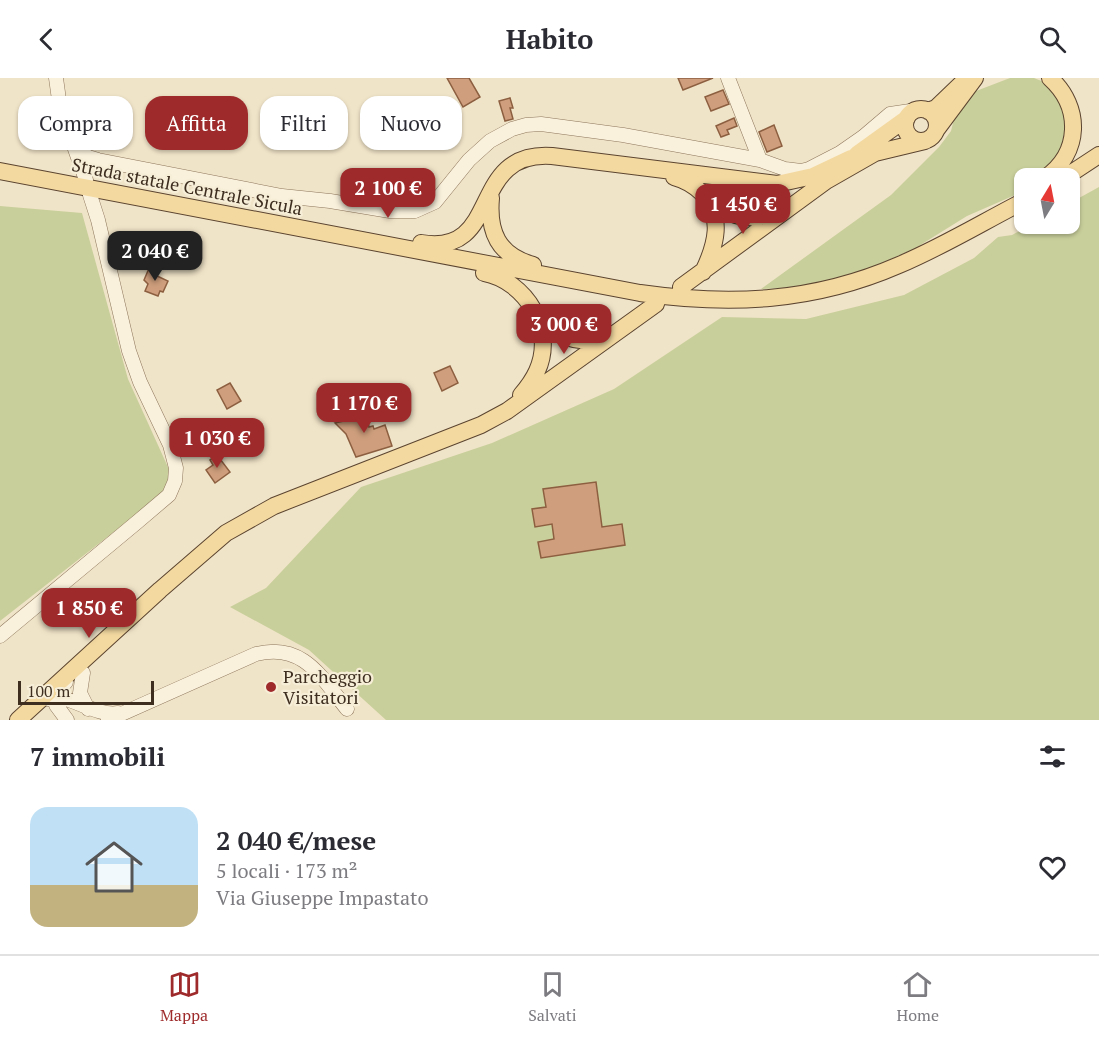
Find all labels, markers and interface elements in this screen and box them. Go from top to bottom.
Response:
text: Habito [506,21,593,57]
icon: back [30,23,63,56]
icon: search [1036,23,1069,56]
chip: Compra [18,96,133,150]
chip: Affitta [145,96,248,150]
chip: Filtri [260,96,348,150]
chip: Nuovo [360,96,462,150]
street label: Strada statale Centrale Sicula [70,152,305,220]
pin: 2 100 € [333,168,443,219]
north arrow [1014,168,1080,234]
map controls [1014,168,1080,234]
text: 2 100 € [354,174,422,201]
pin: 1 450 € [688,184,798,235]
text: 1 450 € [709,190,777,217]
pin: 2 040 € [100,231,210,282]
text: 2 040 € [121,237,189,264]
pin: 3 000 € [509,304,619,355]
text: 3 000 € [530,310,598,337]
pin: 1 170 € [309,383,419,434]
text: 1 170 € [330,389,398,416]
pin: 1 030 € [162,418,272,469]
text: 1 030 € [183,424,251,451]
pin: 1 850 € [34,588,144,639]
text: 1 850 € [55,594,123,621]
place label: Parcheggio Visitatori [283,664,372,709]
scale bar [18,678,154,706]
text: 100 m [27,680,70,702]
marker: Parcheggio Visitatori [264,680,278,694]
text: 7 immobili [30,739,165,773]
icon: filters [1036,740,1069,773]
text: 2 040 €/mese [216,823,376,857]
icon: home [78,831,150,903]
icon: heart [1036,851,1069,884]
text: 5 locali · 173 m² [216,857,357,884]
text: Via Giuseppe Impastato [216,884,429,911]
tab: Mappa [160,968,208,1026]
tab: Salvati [528,968,577,1026]
tab: Home [897,968,939,1026]

